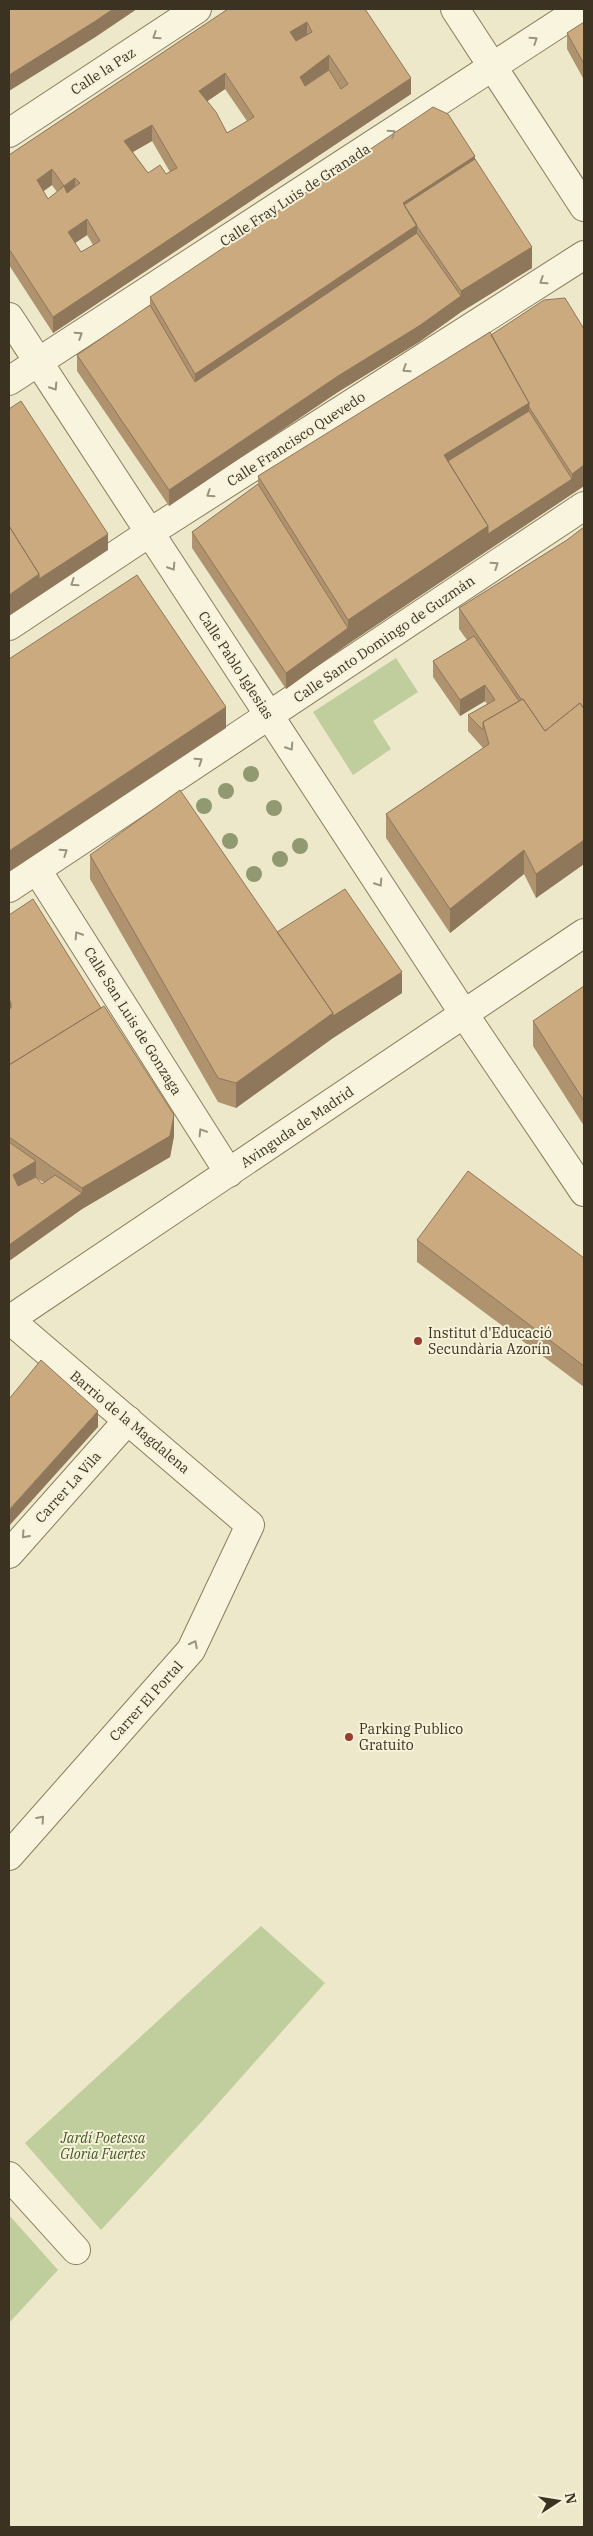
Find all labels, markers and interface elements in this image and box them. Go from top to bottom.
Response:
one-way arrow [153,29,162,39]
one-way arrow [528,37,537,46]
street label: Calle la Paz [67,43,139,99]
one-way arrow [386,130,395,139]
street label: Calle Fray Luis de Granada [216,139,374,250]
one-way arrow [539,275,548,285]
one-way arrow [74,332,83,342]
one-way arrow [403,363,412,372]
one-way arrow [48,382,57,391]
street label: Calle Francisco Quevedo [223,387,369,490]
one-way arrow [207,488,216,497]
one-way arrow [166,562,175,571]
one-way arrow [489,562,498,571]
street label: Calle Santo Domingo de Guzmán [290,571,478,707]
one-way arrow [70,577,80,586]
street label: Calle Pablo Iglesias [194,608,278,723]
one-way arrow [284,741,293,751]
one-way arrow [194,758,203,768]
one-way arrow [58,849,68,858]
one-way arrow [372,878,382,887]
one-way arrow [75,932,84,941]
street label: Calle San Luis de Gonzaga [80,944,186,1099]
street label: Avinguda de Madrid [237,1082,357,1172]
one-way arrow [199,1128,209,1137]
place label: Institut d'Educació Secundària Azorín [428,1324,552,1358]
marker: Institut d'Educació Secundària Azorín [412,1335,424,1347]
street label: Barrio de la Magdalena [66,1367,194,1478]
street label: Carrer La Vila [31,1447,105,1527]
one-way arrow [22,1530,31,1539]
one-way arrow [188,1640,198,1649]
street label: Carrer El Portal [105,1657,187,1745]
place label: Parking Publico Gratuito [359,1720,463,1754]
marker: Parking Publico Gratuito [343,1731,355,1743]
one-way arrow [35,1816,44,1825]
park label: Jardí Poetessa Gloria Fuertes [60,2129,146,2163]
north arrow [533,2476,583,2526]
text: N [561,2491,581,2506]

